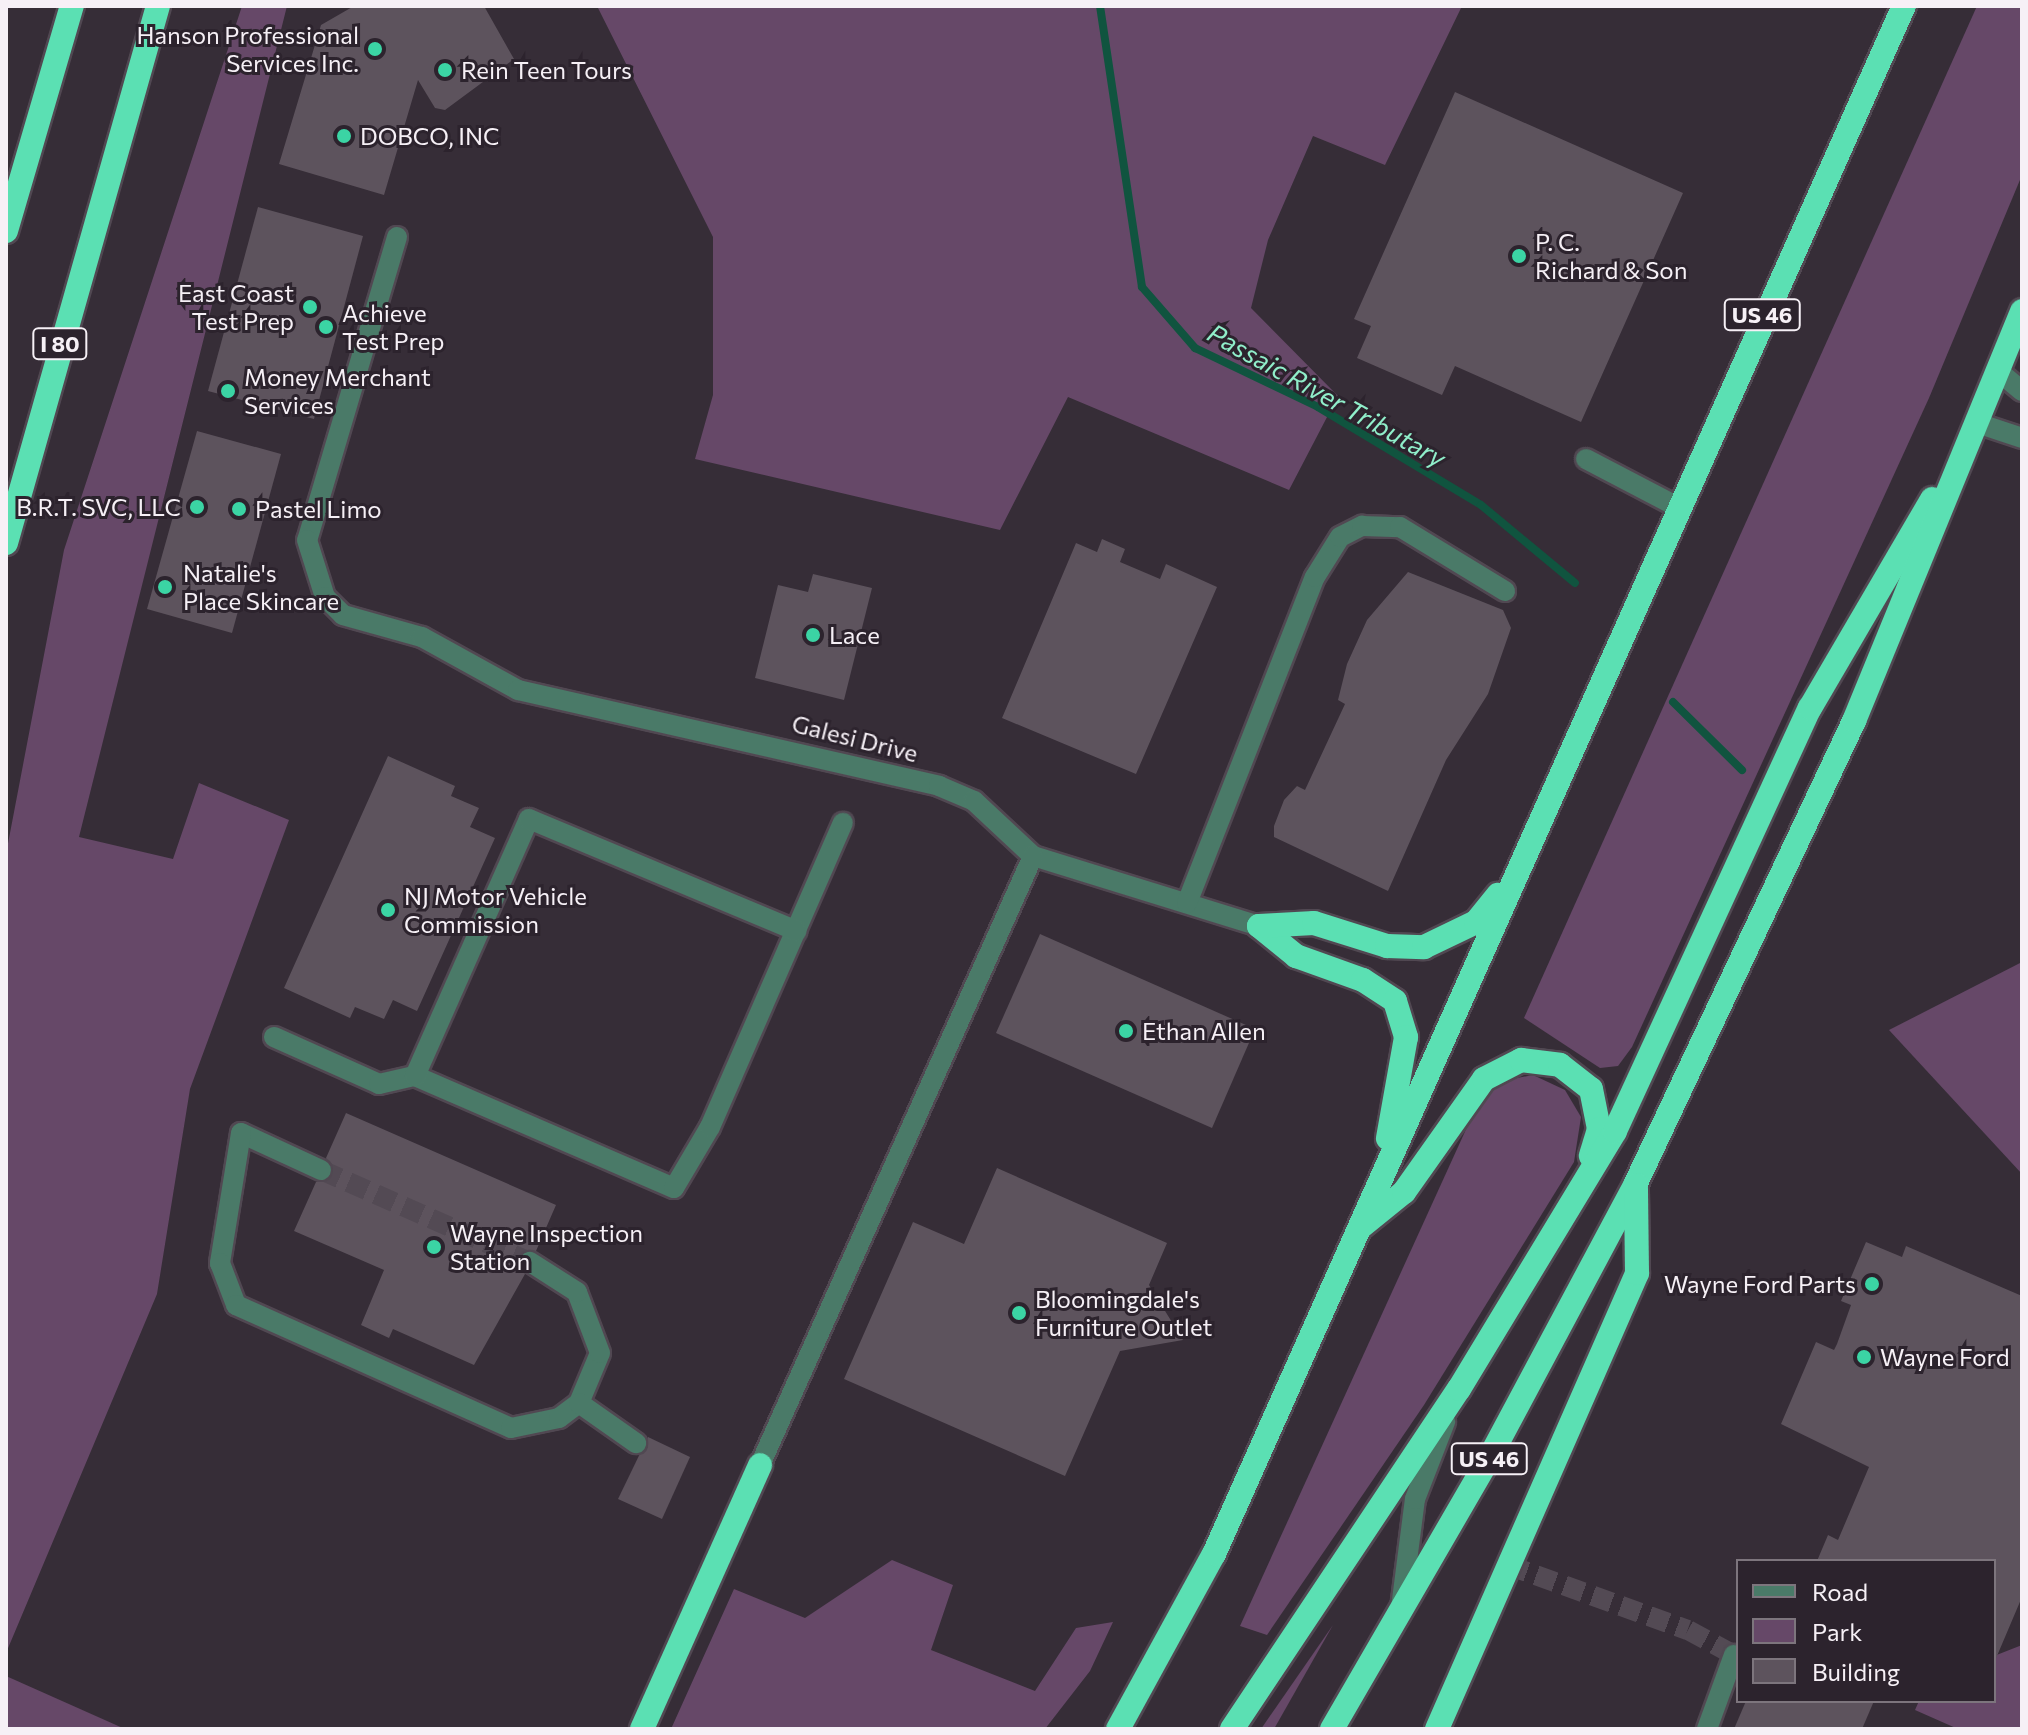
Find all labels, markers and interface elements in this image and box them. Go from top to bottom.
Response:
place label: Hanson Professional Services Inc. [136,21,359,77]
marker: Hanson Professional Services Inc. [366,40,384,58]
place label: Rein Teen Tours [461,56,632,84]
marker: Rein Teen Tours [436,61,454,79]
place label: DOBCO, INC [360,122,500,150]
marker: DOBCO, INC [335,127,353,145]
place label: P. C. Richard & Son [1535,228,1687,284]
marker: P. C. Richard & Son [1510,247,1528,265]
place label: East Coast Test Prep [178,279,294,335]
road number: US 46 [1722,297,1802,333]
marker: East Coast Test Prep [301,298,319,316]
place label: Achieve Test Prep [342,299,445,355]
water label: Passaic River Tributary [1202,317,1452,473]
marker: Achieve Test Prep [317,318,335,336]
road number: I 80 [32,326,88,362]
place label: Money Merchant Services [244,363,431,419]
marker: Money Merchant Services [219,382,237,400]
place label: B.R.T. SVC, LLC [16,493,181,521]
place label: Pastel Limo [255,495,382,523]
marker: B.R.T. SVC, LLC [188,498,206,516]
marker: Pastel Limo [230,500,248,518]
place label: Natalie's Place Skincare [183,559,339,615]
marker: Natalie's Place Skincare [154,576,176,598]
place label: Lace [829,621,880,649]
marker: Lace [804,626,822,644]
street label: Galesi Drive [789,708,921,768]
place label: NJ Motor Vehicle Commission [404,882,587,938]
marker: NJ Motor Vehicle Commission [379,901,397,919]
place label: Ethan Allen [1142,1017,1266,1045]
marker: Ethan Allen [1117,1022,1135,1040]
place label: Wayne Inspection Station [450,1219,643,1275]
marker: Wayne Inspection Station [425,1238,443,1256]
place label: Wayne Ford Parts [1664,1270,1856,1298]
marker: Wayne Ford Parts [1863,1275,1881,1293]
place label: Bloomingdale's Furniture Outlet [1035,1285,1212,1341]
marker: Bloomingdale's Furniture Outlet [1010,1304,1028,1322]
place label: Wayne Ford [1880,1343,2010,1371]
marker: Wayne Ford [1855,1348,1873,1366]
road number: US 46 [1449,1441,1529,1477]
legend [1736,1559,1996,1703]
text: Road [1812,1577,1868,1606]
text: Park [1812,1617,1862,1646]
text: Building [1812,1657,1900,1686]

